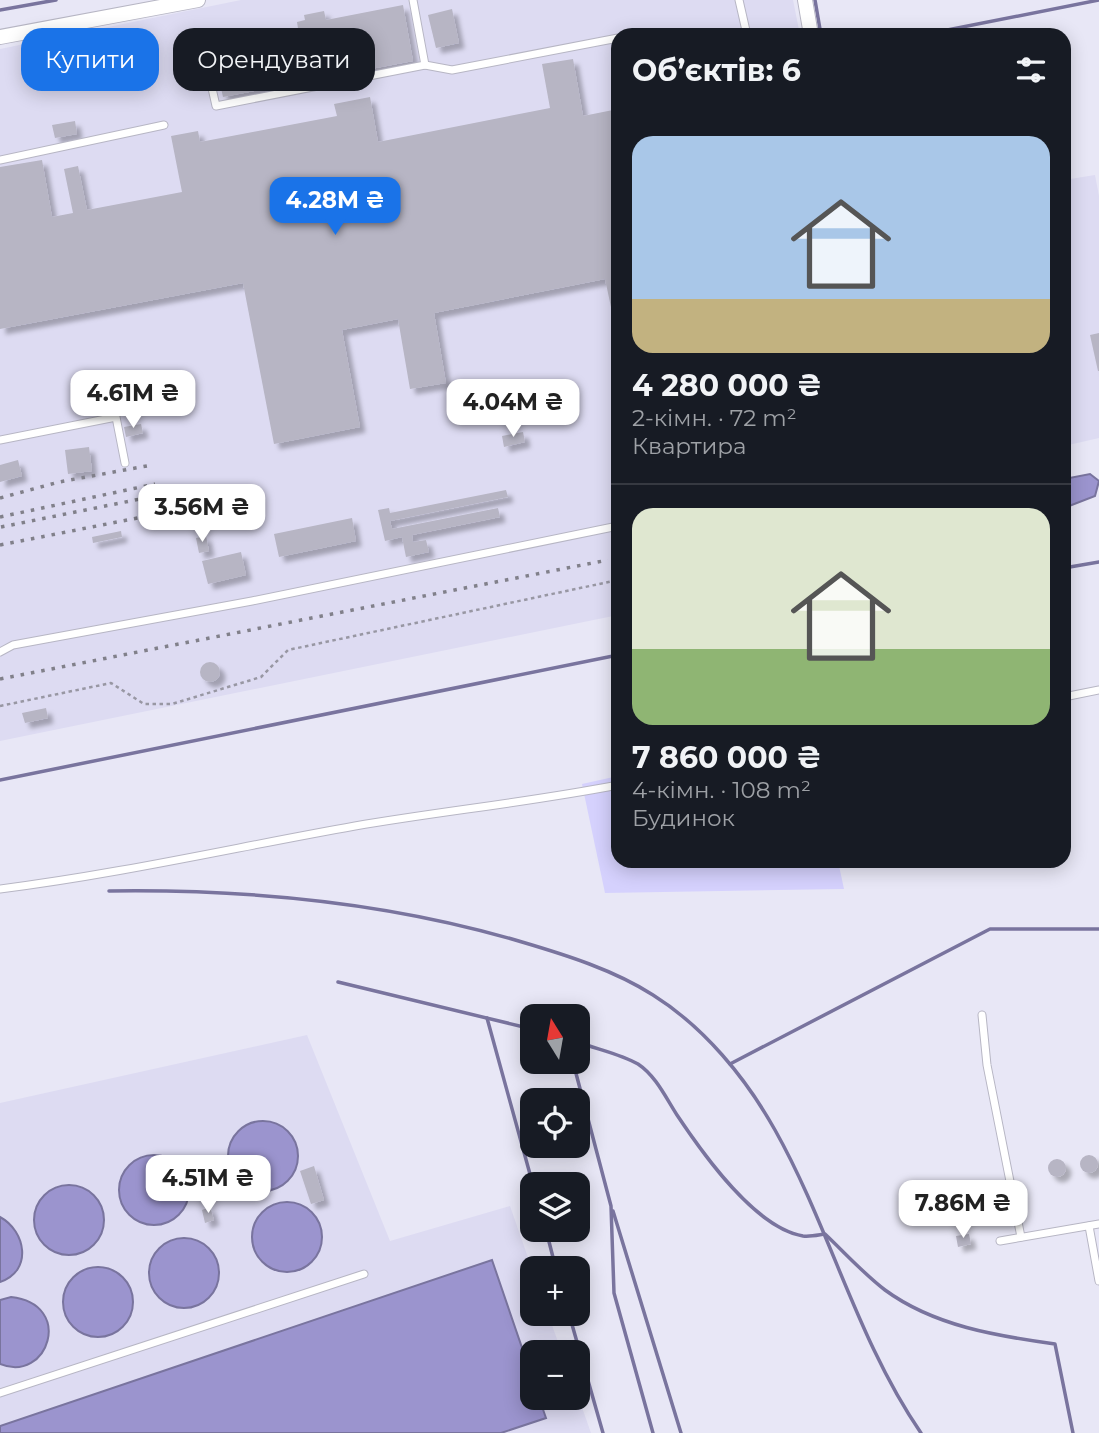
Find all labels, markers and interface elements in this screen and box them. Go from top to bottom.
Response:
chip: Купити [21,28,159,91]
chip: Орендувати [173,28,375,91]
icon: filters [1012,51,1050,89]
text: Об’єктів: 6 [632,52,801,89]
pin: 4.28M ₴ [270,177,400,237]
icon: home [778,181,904,307]
text: 4.28M ₴ [286,186,384,214]
text: 4 280 000 ₴ [632,367,822,404]
pin: 4.61M ₴ [68,370,198,430]
text: 4.61M ₴ [86,379,180,407]
pin: 4.04M ₴ [448,380,578,439]
text: 4.04M ₴ [463,388,563,416]
text: 2-кімн. · 72 m² [632,404,797,432]
text: Квартира [632,432,746,460]
pin: 3.56M ₴ [137,484,267,544]
text: 3.56M ₴ [154,493,250,521]
icon: home [778,553,904,679]
text: 7 860 000 ₴ [632,739,821,776]
text: 4-кімн. · 108 m² [632,776,811,804]
text: Будинок [632,804,735,832]
north arrow [520,1004,590,1074]
map controls [520,1004,590,1410]
button: locate [520,1088,590,1158]
pin: 4.51M ₴ [143,1156,273,1215]
text: 4.51M ₴ [162,1164,254,1192]
button: layers [520,1172,590,1242]
pin: 7.86M ₴ [898,1180,1028,1240]
text: 7.86M ₴ [915,1189,1011,1217]
button: + [520,1256,590,1326]
button: − [520,1340,590,1410]

